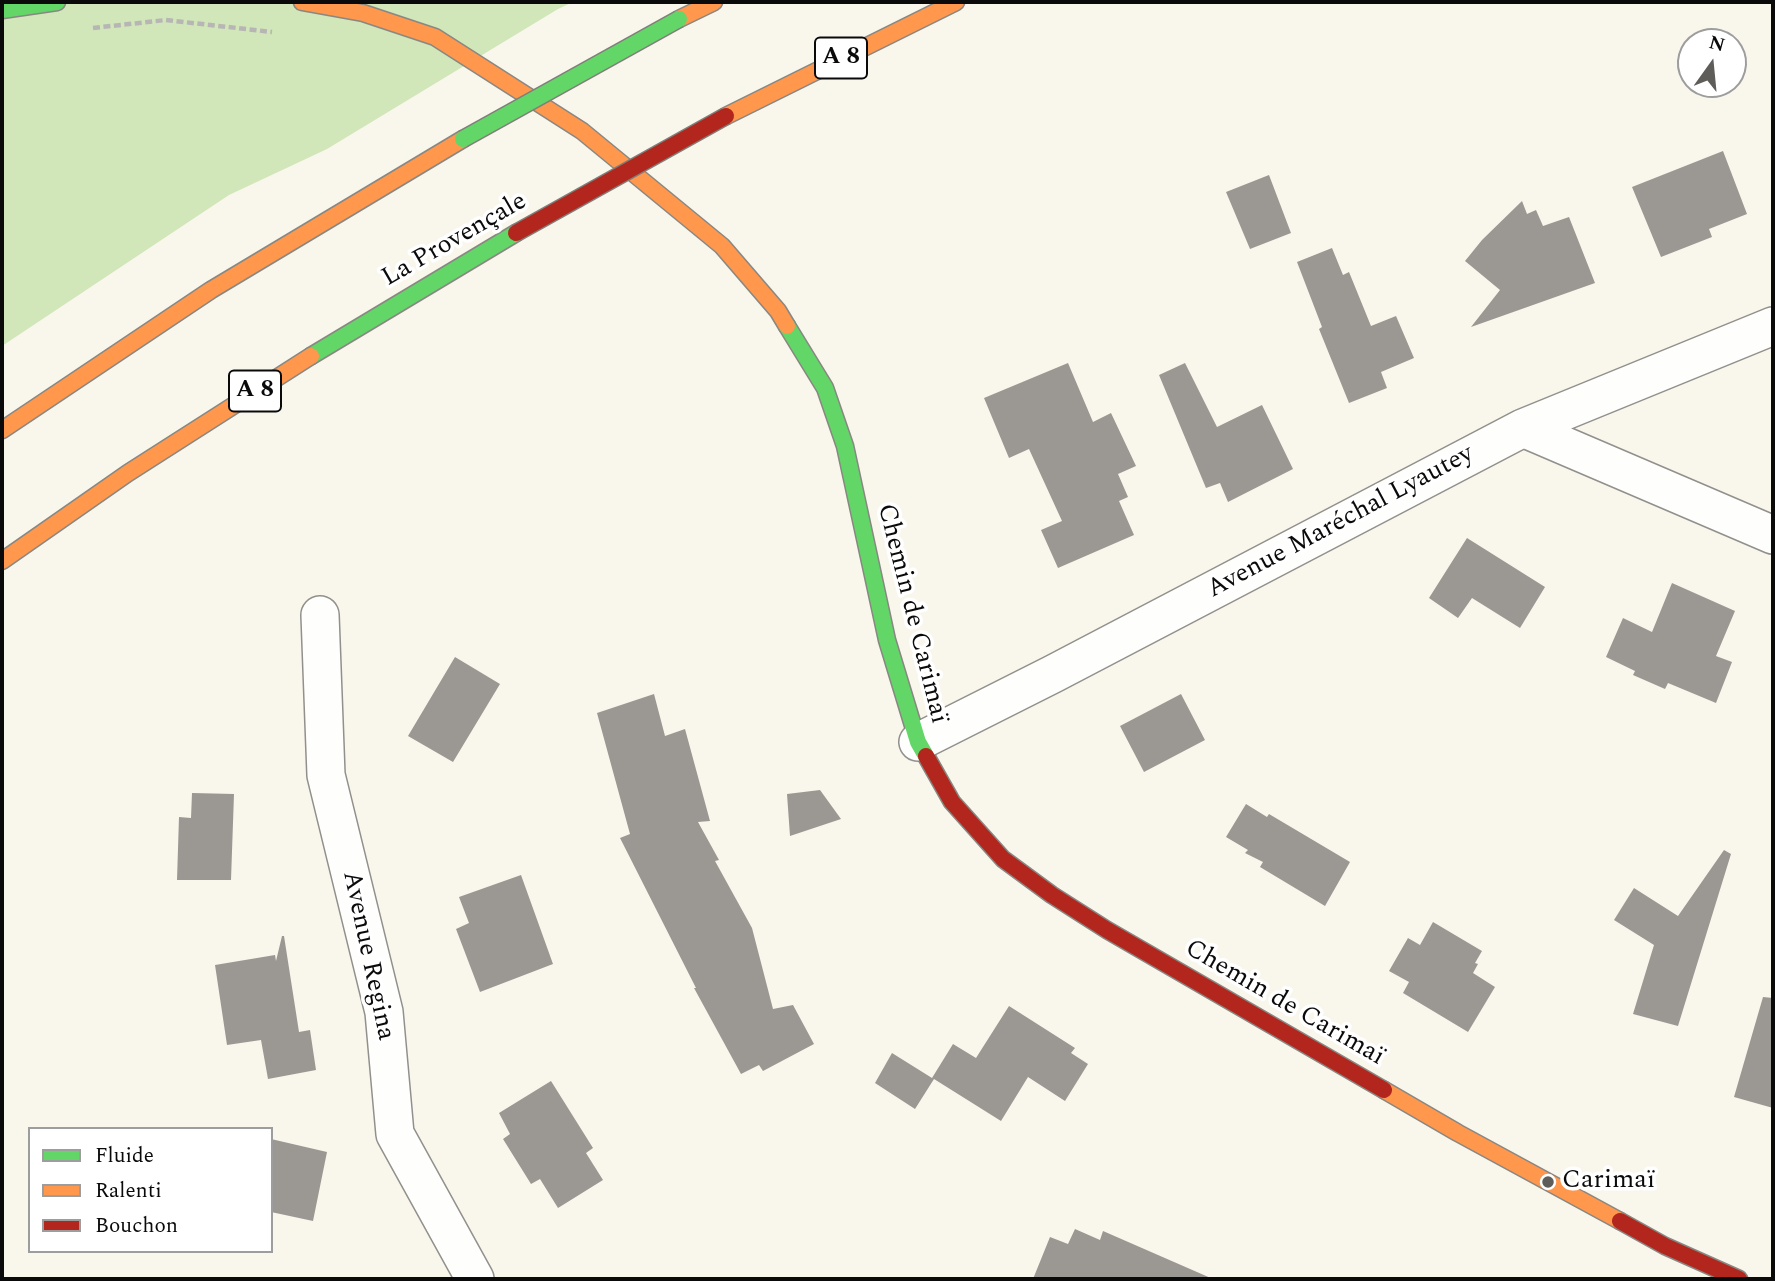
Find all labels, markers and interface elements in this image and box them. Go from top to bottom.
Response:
north arrow [1677,28,1747,98]
text: N [1706,28,1728,60]
road number: A 8 [815,38,867,78]
street label: La Provençale [377,187,533,295]
road number: A 8 [229,370,281,412]
street label: Avenue Maréchal Lyautey [1202,439,1480,607]
street label: Chemin de Carimaï [869,501,953,727]
street label: Avenue Regina [334,869,400,1043]
street label: Chemin de Carimaï [1179,934,1389,1074]
legend [28,1127,273,1253]
text: Fluide [95,1140,154,1172]
place label: Carimaï [1562,1166,1655,1198]
marker: Carimaï [1540,1174,1556,1190]
text: Ralenti [95,1175,162,1207]
text: Bouchon [95,1210,178,1242]

